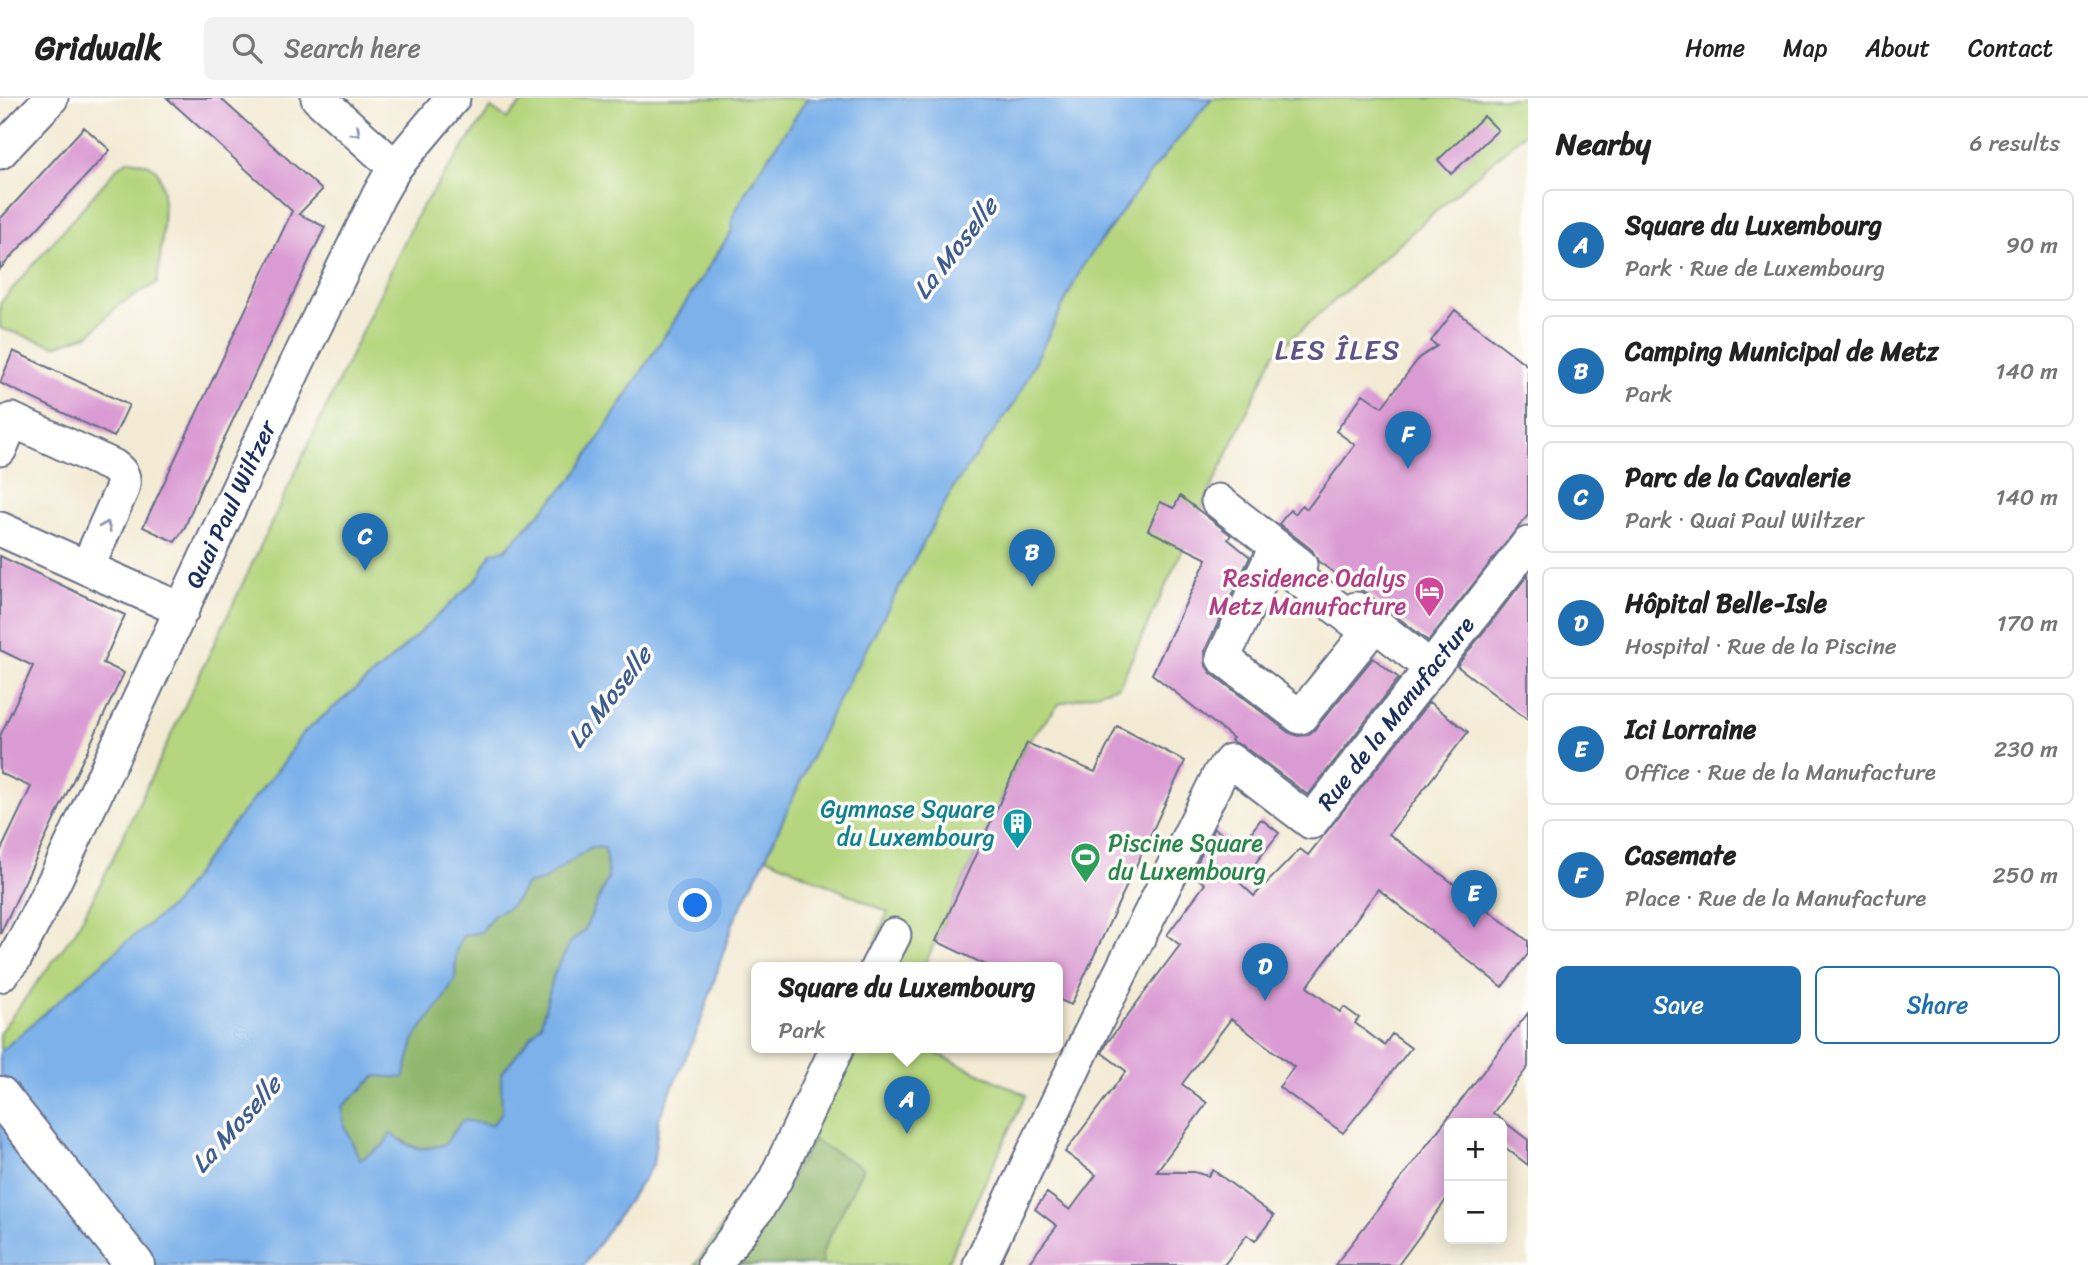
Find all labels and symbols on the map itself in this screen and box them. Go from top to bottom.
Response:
one-way arrow [348,124,361,137]
water label: La Moselle [900,185,1012,309]
district label: LES ÎLES [1275,325,1401,374]
street label: Quai Paul Wiltzer [173,411,289,596]
pin: F [1385,411,1431,469]
pin: C [342,513,388,571]
one-way arrow [98,521,112,533]
pin: B [1009,529,1055,587]
place label: Residence Odalys Metz Manufacture [1209,557,1406,627]
hotel icon: Residence Odalys Metz Manufacture [1412,575,1446,619]
street label: Rue de la Manufacture [1306,606,1486,820]
water label: La Moselle [554,634,666,758]
place label: Gymnase Square du Luxembourg [821,788,995,858]
building icon: Gymnase Square du Luxembourg [1001,806,1035,850]
place label: Piscine Square du Luxembourg [1108,822,1266,892]
sports icon: Piscine Square du Luxembourg [1068,840,1102,884]
pin: E [1451,870,1497,928]
your location [678,888,712,922]
pin: D [1242,943,1288,1001]
water label: La Moselle [179,1062,295,1184]
pin: A [884,1076,930,1134]

